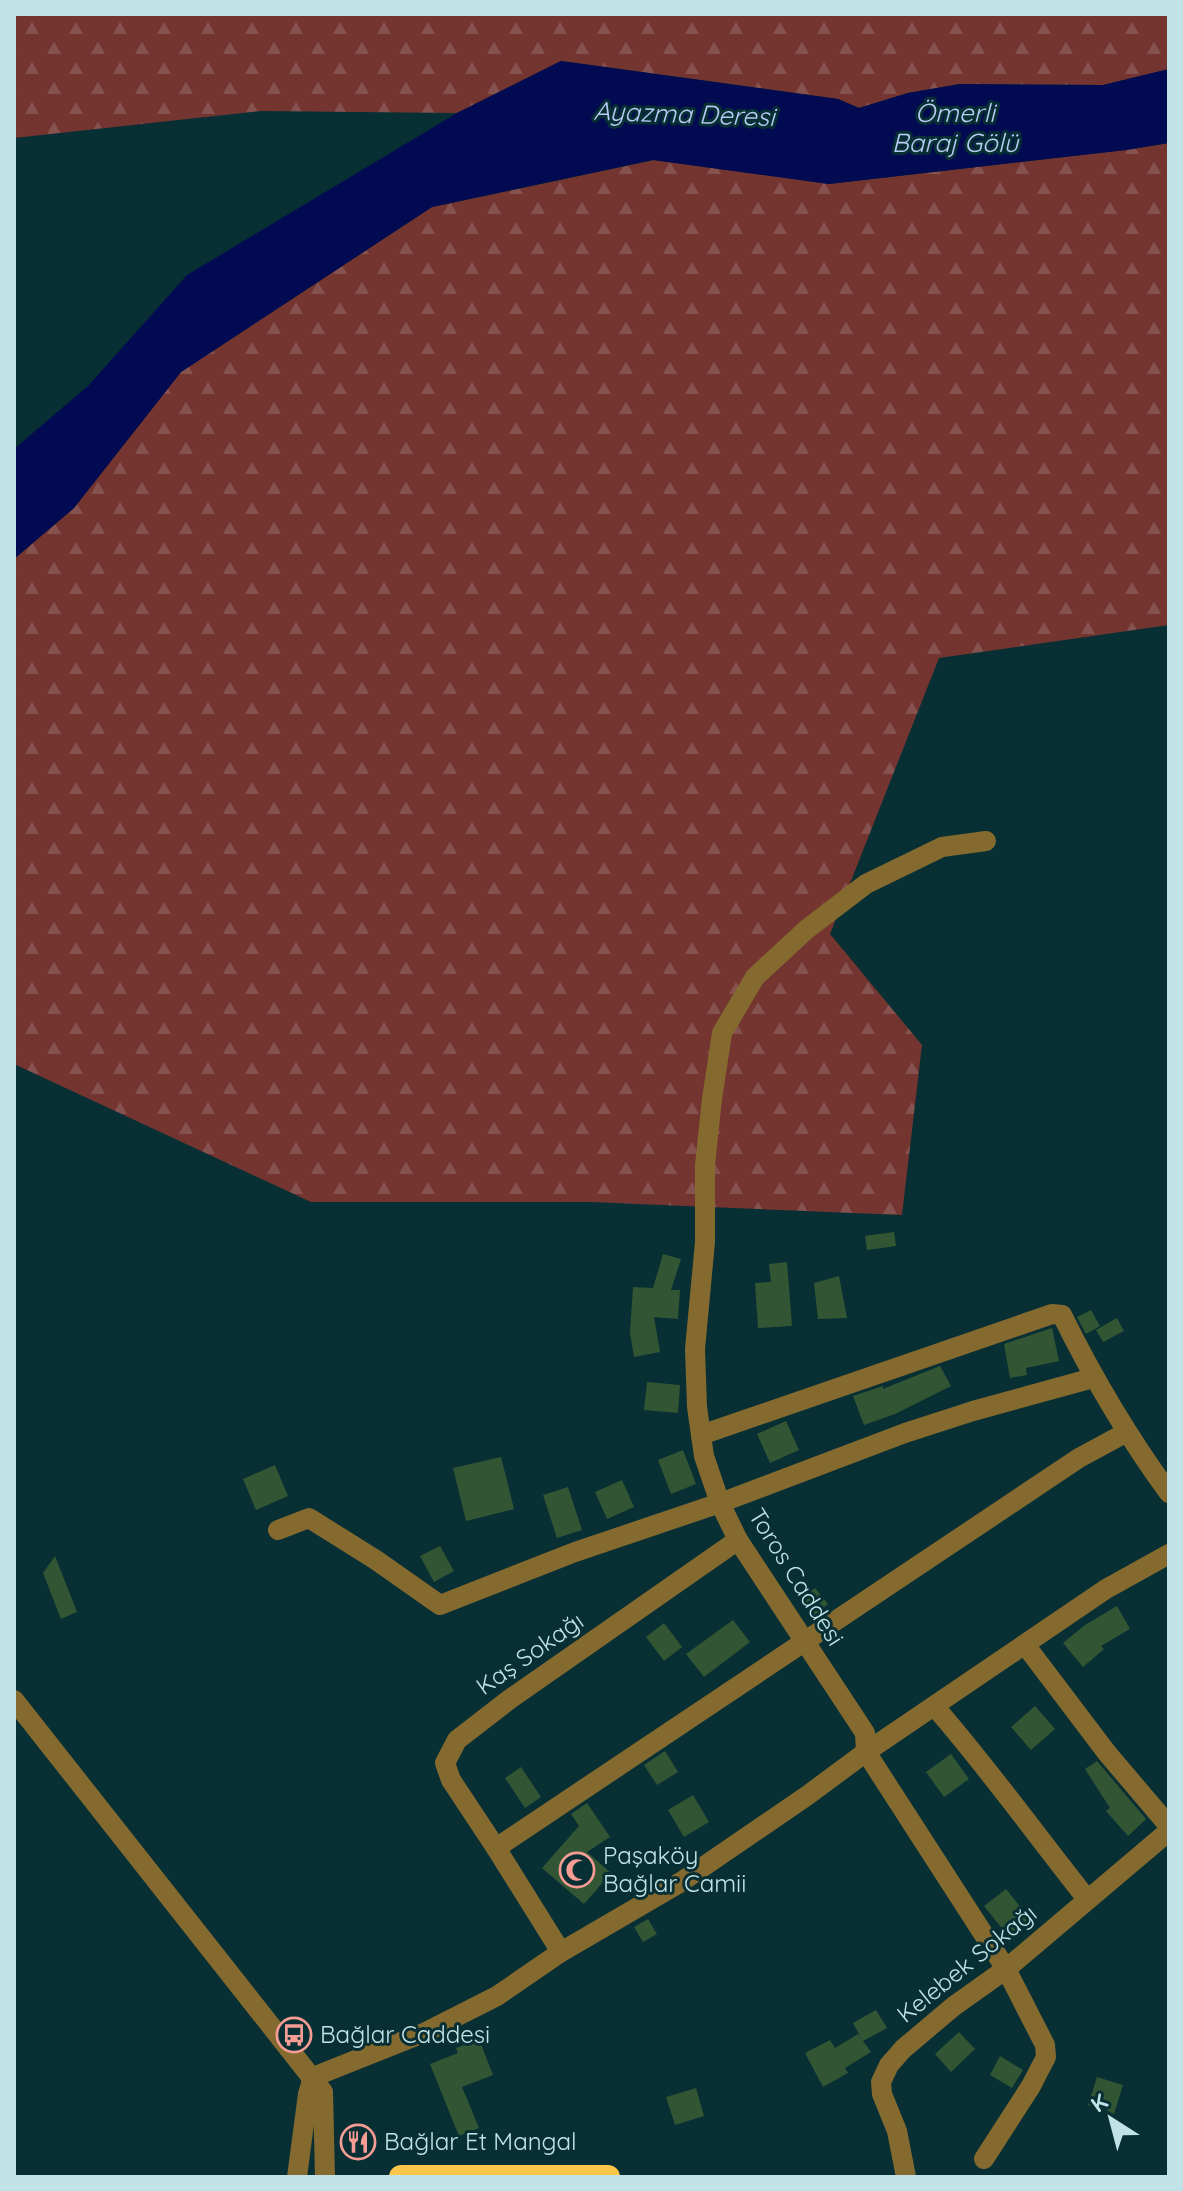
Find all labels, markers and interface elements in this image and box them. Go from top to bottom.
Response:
water label: Ayazma Deresi [593,94,779,133]
water label: Ömerli Baraj Gölü [892,96,1020,159]
street label: Toros Caddesi [743,1502,851,1651]
street label: Kaş Sokağı [470,1605,589,1701]
place label: Paşaköy Bağlar Camii [603,1840,746,1898]
mosque icon: Paşaköy Bağlar Camii [558,1851,596,1889]
street label: Kelebek Sokağı [890,1898,1042,2029]
bus stop icon: Bağlar Caddesi [275,2016,313,2054]
place label: Bağlar Caddesi [320,2019,490,2049]
north arrow [1071,2079,1151,2159]
text: K [1085,2087,1113,2118]
restaurant icon: Bağlar Et Mangal [339,2123,377,2161]
place label: Bağlar Et Mangal [384,2126,577,2156]

